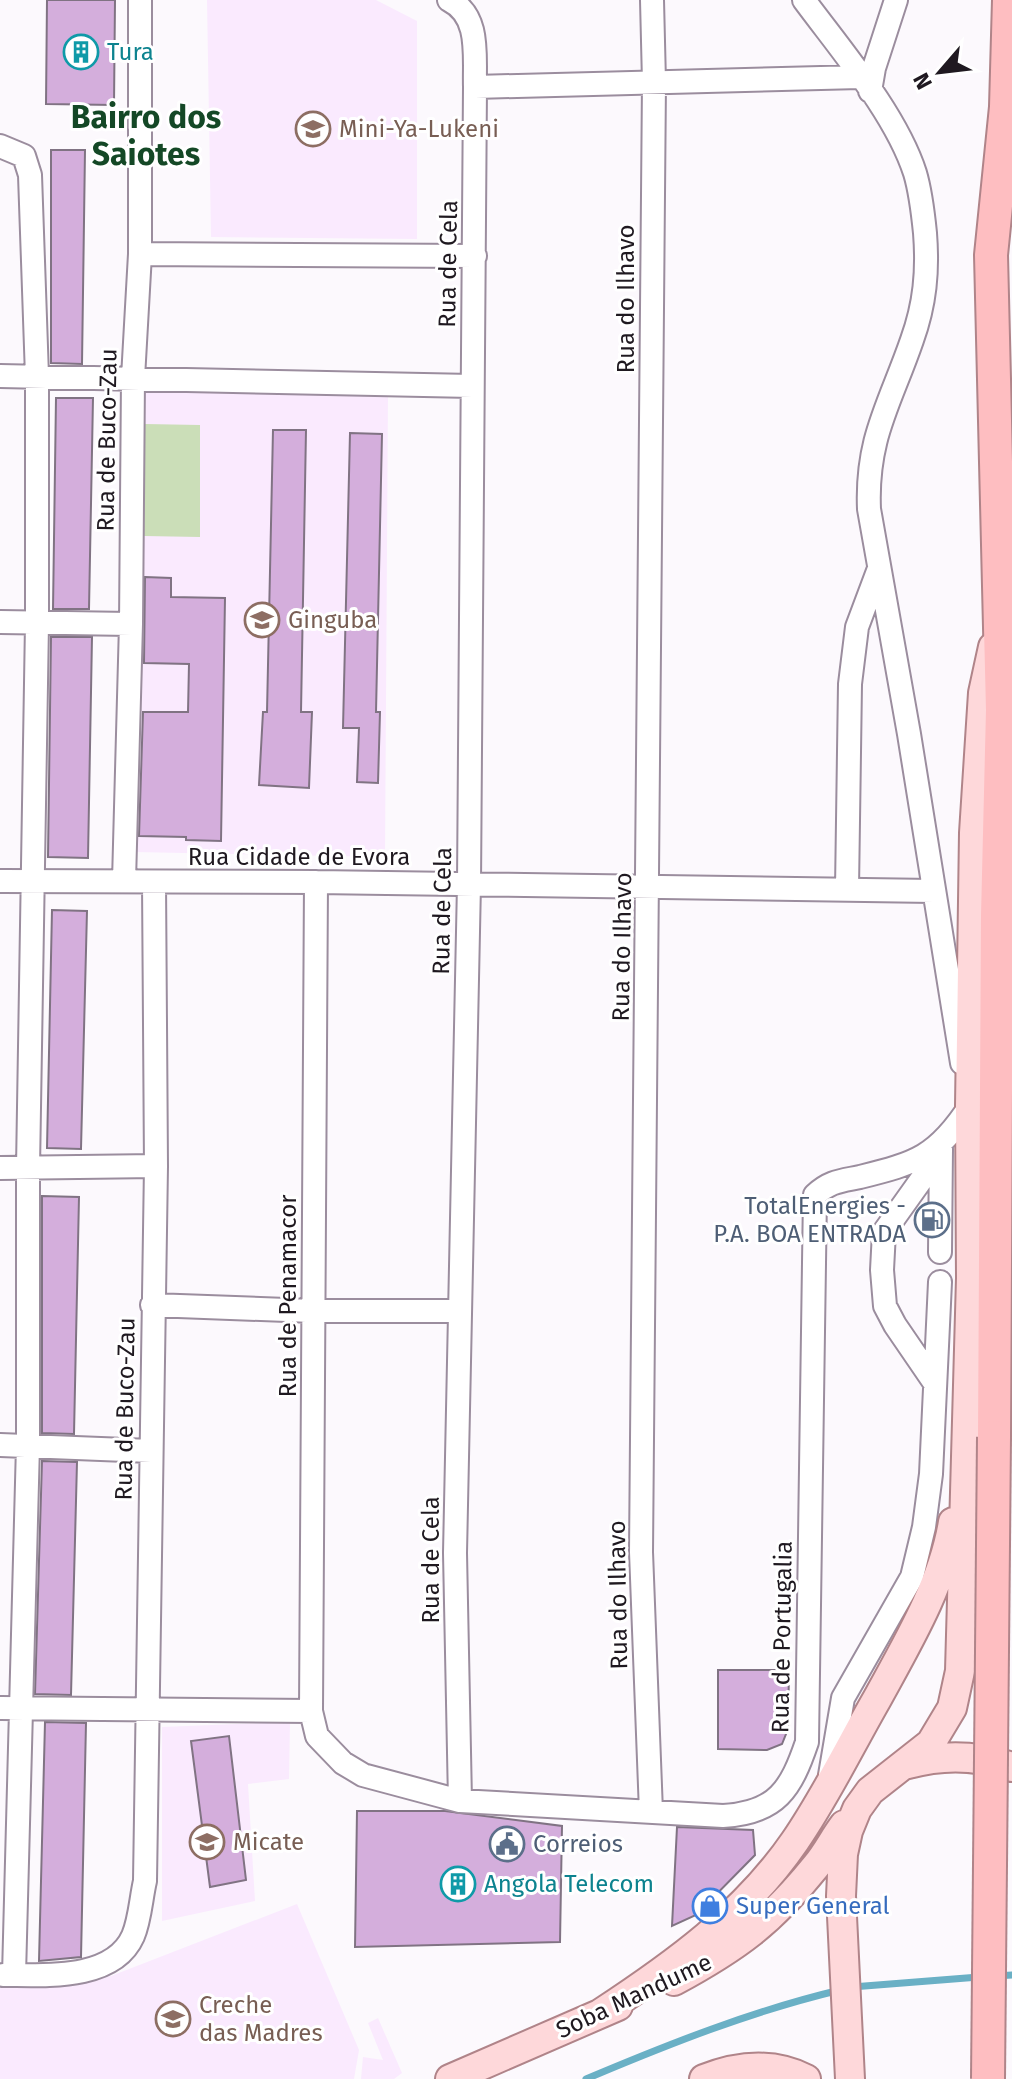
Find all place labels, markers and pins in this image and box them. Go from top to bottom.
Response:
building icon: Tura [62,33,100,71]
place label: Tura [107,38,154,66]
school or university icon: Mini-Ya-Lukeni [294,110,332,148]
place label: Mini-Ya-Lukeni [339,115,499,143]
school or university icon: Ginguba [243,601,281,639]
place label: Ginguba [288,606,377,634]
place label: TotalEnergies - P.A. BOA ENTRADA [713,1192,906,1248]
fuel station icon: TotalEnergies - P.A. BOA ENTRADA [913,1201,951,1239]
school or university icon: Micate [188,1823,226,1861]
public building icon: Correios [488,1825,526,1863]
place label: Micate [233,1828,304,1856]
place label: Correios [533,1830,623,1858]
building icon: Angola Telecom [439,1865,477,1903]
place label: Angola Telecom [484,1870,654,1898]
shop icon: Super General [691,1887,729,1925]
place label: Super General [736,1892,890,1920]
place label: Creche das Madres [199,1991,323,2047]
school or university icon: Creche das Madres [154,2000,192,2038]

